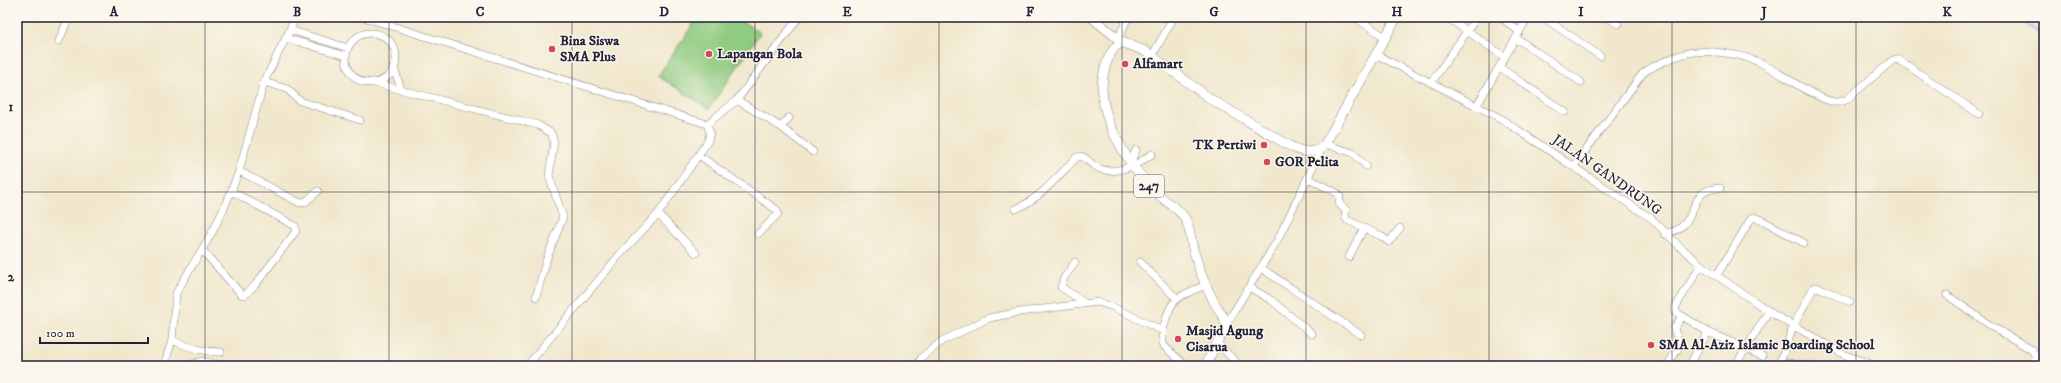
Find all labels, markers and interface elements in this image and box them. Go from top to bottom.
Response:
text: A [109,4,119,20]
text: B [293,4,301,20]
text: C [476,4,485,20]
text: D [659,4,669,20]
text: E [842,4,852,20]
text: F [1026,4,1035,20]
text: G [1209,4,1219,20]
text: H [1392,4,1403,20]
text: I [1578,4,1584,20]
text: J [1759,4,1767,21]
text: K [1942,4,1952,20]
place label: Bina Siswa SMA Plus [560,32,620,66]
marker: Bina Siswa SMA Plus [547,44,557,54]
place label: Lapangan Bola [717,45,803,63]
marker: Lapangan Bola [704,49,714,59]
place label: Alfamart [1132,55,1183,73]
marker: Alfamart [1120,59,1130,69]
text: 1 [9,99,14,115]
street label: JALAN GANDRUNG [1547,129,1665,220]
place label: TK Pertiwi [1192,136,1256,154]
marker: TK Pertiwi [1259,140,1269,150]
place label: GOR Pelita [1275,153,1340,171]
marker: GOR Pelita [1262,157,1272,167]
road number: 247 [1134,175,1164,197]
text: 2 [8,269,15,285]
scale bar [40,319,148,345]
place label: Masjid Agung Cisarua [1186,322,1264,356]
text: 100 m [46,326,75,341]
marker: Masjid Agung Cisarua [1173,334,1183,344]
place label: SMA Al-Aziz Islamic Boarding School [1659,336,1875,354]
marker: SMA Al-Aziz Islamic Boarding School [1646,340,1656,350]

